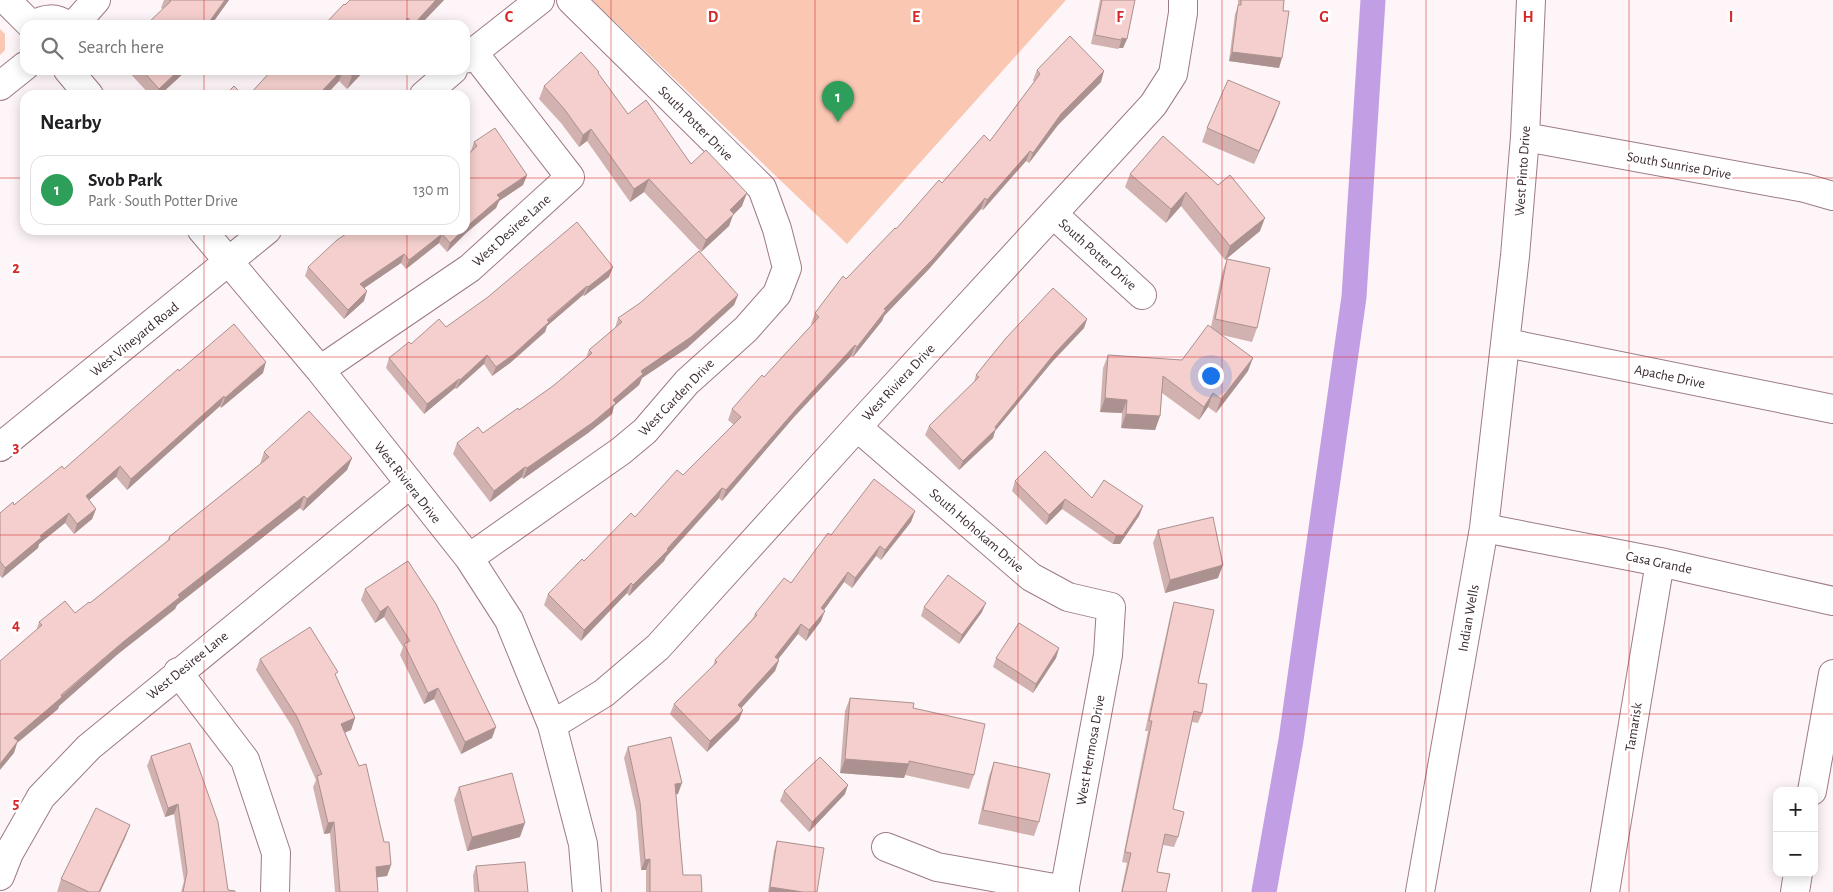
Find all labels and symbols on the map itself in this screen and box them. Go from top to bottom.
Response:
text: C [505,9,514,25]
text: D [708,9,719,25]
text: E [912,9,920,25]
text: F [1116,9,1124,25]
text: G [1319,9,1329,25]
text: H [1522,9,1534,25]
text: I [1729,9,1733,25]
pin: 1 [822,81,854,122]
street label: South Potter Drive [655,84,735,164]
street label: West Pinto Drive [1513,125,1533,217]
street label: South Sunrise Drive [1625,150,1732,182]
street label: West Desiree Lane [470,192,553,269]
street label: South Potter Drive [1056,216,1139,293]
text: 2 [12,260,20,276]
street label: West Vineyard Road [88,300,181,380]
street label: West Riviera Drive [860,342,938,424]
street label: West Garden Drive [636,356,717,439]
your location [1198,363,1224,389]
street label: Apache Drive [1633,363,1706,391]
text: 3 [13,439,20,455]
street label: West Riviera Drive [371,439,443,526]
street label: South Hohokam Drive [927,486,1026,575]
street label: Casa Grande [1624,549,1693,577]
street label: Indian Wells [1456,584,1482,653]
text: 4 [12,617,20,633]
street label: West Desiree Lane [144,629,231,703]
street label: West Hermosa Drive [1074,694,1108,806]
street label: Tamarisk [1623,701,1645,753]
text: 5 [13,795,20,811]

